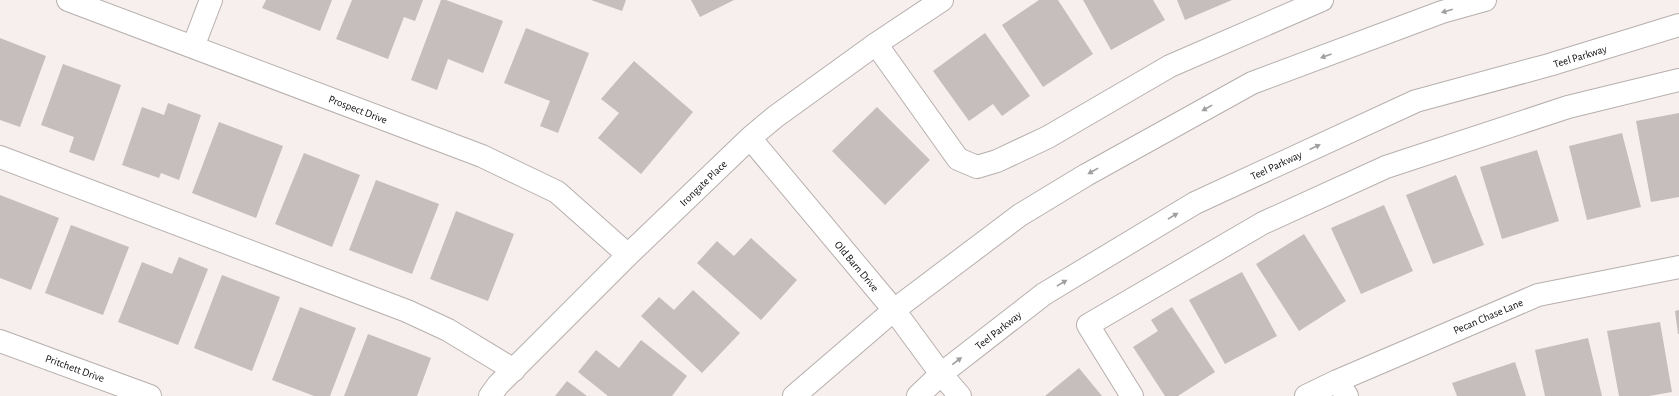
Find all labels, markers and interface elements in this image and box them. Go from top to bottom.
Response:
one-way arrow [1441,8,1453,14]
street label: Teel Parkway [1552,43,1608,70]
one-way arrow [1319,53,1331,59]
street label: Prospect Drive [327,93,389,126]
one-way arrow [1201,104,1213,111]
one-way arrow [1309,144,1321,150]
street label: Teel Parkway [1249,149,1304,182]
street label: Irongate Place [678,158,729,208]
one-way arrow [1087,168,1099,175]
one-way arrow [1168,212,1178,220]
street label: Old Barn Drive [832,239,881,294]
one-way arrow [1056,280,1068,287]
street label: Pecan Chase Lane [1452,297,1525,336]
street label: Teel Parkway [973,309,1024,352]
street label: Pritchett Drive [44,353,106,384]
one-way arrow [952,357,963,365]

